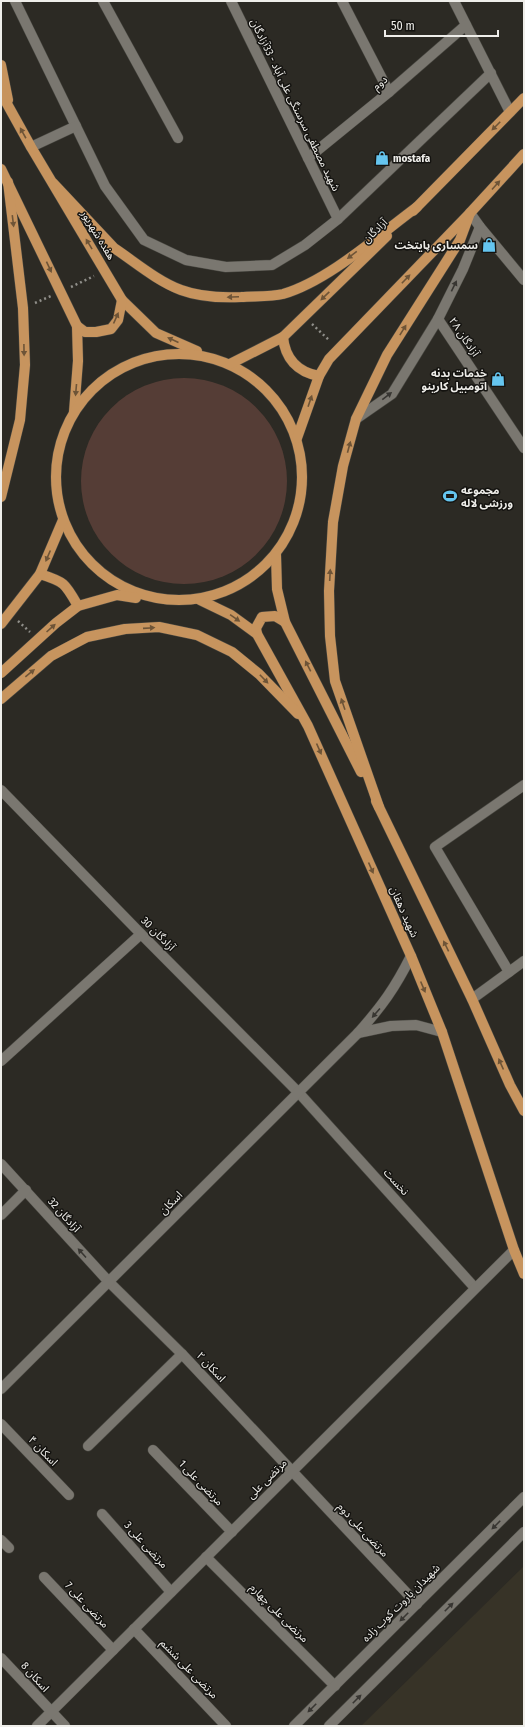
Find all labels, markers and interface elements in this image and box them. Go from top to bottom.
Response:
scale bar [385,12,498,38]
street label: شهید مصطفی سرسنگی علی آباد - 33آزادگان [247,17,343,194]
text: 50 m [391,19,415,33]
street label: دوم [370,73,391,94]
one-way arrow [492,121,501,131]
one-way arrow [20,127,26,138]
shop icon: mostafa [374,150,390,166]
place label: mostafa [393,152,431,165]
one-way arrow [491,180,500,189]
street label: هفده شهریور [78,207,118,262]
one-way arrow [10,215,16,227]
street label: آزادگان [360,216,391,246]
shop icon: سمساری پایتخت [481,237,497,253]
one-way arrow [86,238,93,250]
place label: سمساری پایتخت [395,239,478,252]
one-way arrow [347,251,358,259]
one-way arrow [46,261,52,273]
one-way arrow [402,274,411,284]
one-way arrow [451,280,457,291]
one-way arrow [320,291,330,301]
one-way arrow [227,294,239,301]
one-way arrow [114,312,120,324]
street label: ۲۸ آزادگان [446,315,482,360]
one-way arrow [399,325,407,335]
one-way arrow [167,337,178,343]
one-way arrow [21,344,27,357]
place label: خدمات بدنه اتومبیل کارینو [422,367,487,393]
shop icon: خدمات بدنه اتومبیل کارینو [490,371,506,387]
one-way arrow [72,384,79,396]
one-way arrow [382,392,393,401]
one-way arrow [307,395,313,407]
one-way arrow [346,441,352,453]
place label: مجموعه ورزشی لاله [461,484,513,510]
sports icon: مجموعه ورزشی لاله [442,488,458,504]
one-way arrow [45,550,51,561]
one-way arrow [327,568,333,581]
one-way arrow [229,614,240,622]
one-way arrow [46,624,55,633]
one-way arrow [143,624,155,631]
one-way arrow [304,660,311,672]
one-way arrow [25,668,36,677]
one-way arrow [259,674,269,684]
one-way arrow [340,697,346,709]
one-way arrow [316,743,322,755]
one-way arrow [369,862,375,874]
street label: شهید دهقان [387,884,421,940]
street label: آزادگان 30 [138,914,178,954]
one-way arrow [443,940,449,951]
one-way arrow [421,981,427,993]
one-way arrow [372,1007,381,1018]
one-way arrow [497,1057,503,1069]
street label: نخست [381,1166,411,1198]
street label: اسکان [157,1189,185,1217]
street label: آزادگان 32 [45,1195,83,1235]
one-way arrow [78,1248,87,1258]
street label: اسکان ۲ [194,1349,228,1385]
street label: اسکان ۴ [26,1433,60,1469]
street label: مرتضی علی [244,1456,290,1502]
street label: مرتضی علی 1 [176,1458,226,1509]
street label: مرتضی علی دوم [334,1500,392,1561]
street label: مرتضی علی 3 [122,1519,171,1571]
one-way arrow [491,1520,501,1530]
street label: شهیدان باروت کوب زاده [359,1561,443,1645]
street label: مرتضی علی 7 [62,1579,112,1631]
street label: مرتضی علی چهارم [246,1581,311,1646]
one-way arrow [444,1602,454,1612]
one-way arrow [399,1612,409,1622]
street label: مرتضی علی ششم [156,1636,221,1703]
street label: اسکان 8 [18,1659,52,1695]
one-way arrow [352,1694,362,1703]
one-way arrow [307,1703,317,1713]

